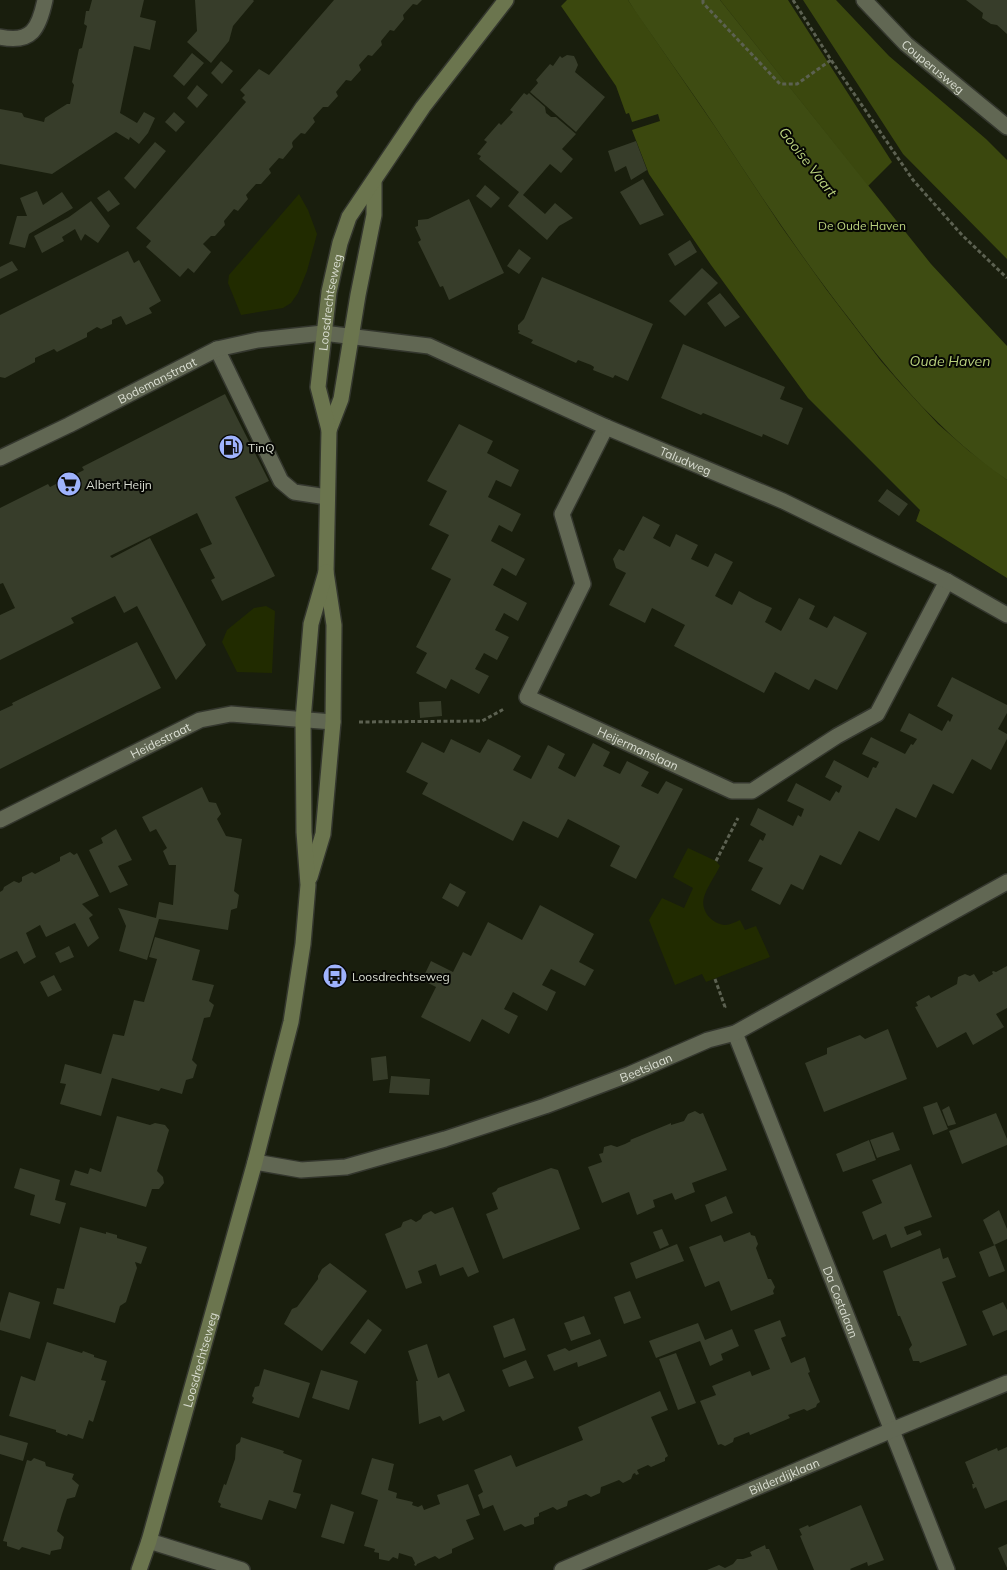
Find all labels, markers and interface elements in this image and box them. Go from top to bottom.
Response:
street label: Couperusweg [899,36,968,96]
water label: Gooise Vaart [775,123,842,201]
park label: De Oude Haven [818,218,906,233]
street label: Loosdrechtseweg [315,252,345,351]
water label: Oude Haven [910,352,990,370]
street label: Bodemanstraat [115,354,199,406]
fuel station icon: TinQ [218,434,244,460]
place label: TinQ [248,440,274,455]
street label: Taludweg [658,443,714,478]
supermarket icon: Albert Heijn [56,471,82,497]
place label: Albert Heijn [86,477,152,492]
street label: Heidestraat [128,719,193,761]
street label: Heijermanslaan [595,723,681,773]
bus stop icon: Loosdrechtseweg [322,963,348,989]
place label: Loosdrechtseweg [352,969,450,984]
street label: Beetslaan [617,1049,674,1085]
street label: Da Costalaan [820,1264,862,1340]
street label: Loosdrechtseweg [179,1310,220,1409]
street label: Bilderdijklaan [746,1454,821,1497]

